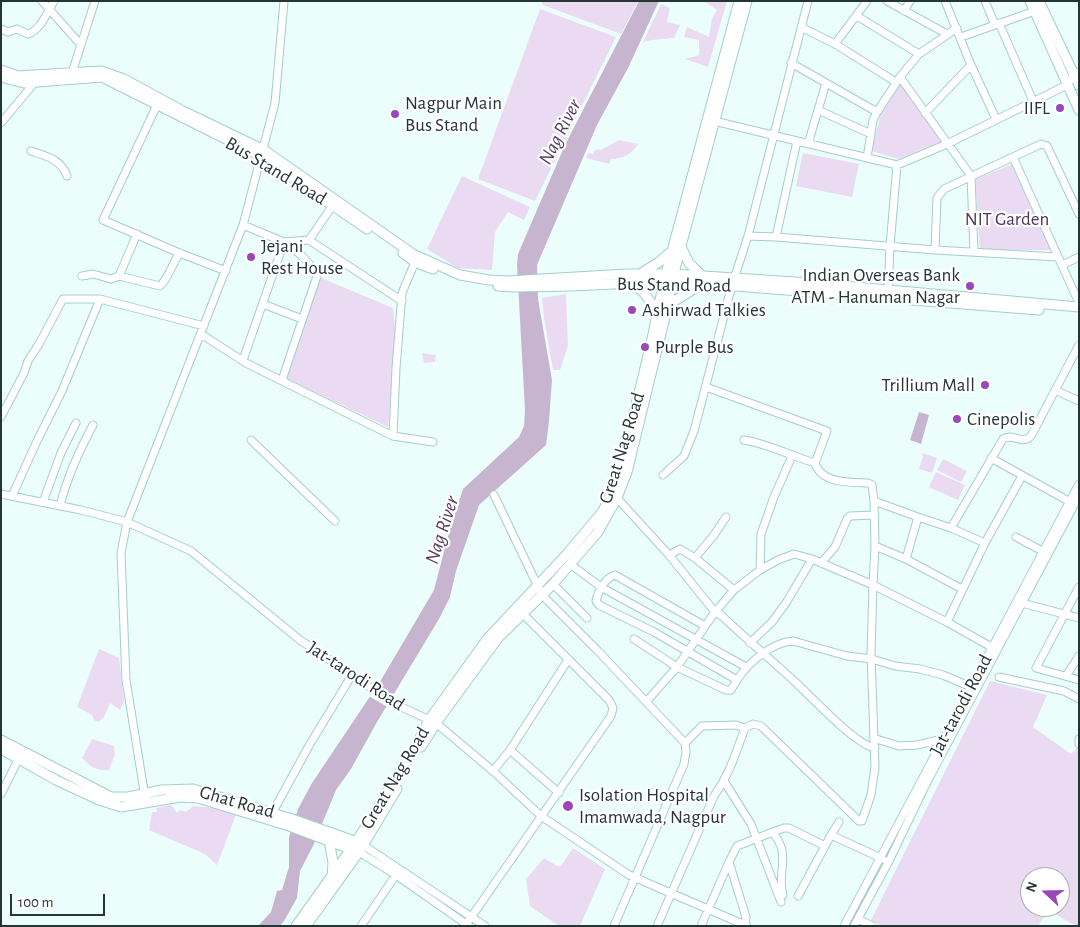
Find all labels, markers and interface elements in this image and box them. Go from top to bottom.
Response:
place label: Nagpur Main Bus Stand [405,92,502,136]
water label: Nag River [533,95,587,169]
place label: IIFL [1024,97,1050,119]
marker: IIFL [1054,102,1066,114]
marker: Nagpur Main Bus Stand [389,108,401,120]
street label: Bus Stand Road [221,132,331,210]
park label: NIT Garden [965,208,1049,230]
place label: Jejani Rest House [261,235,343,279]
marker: Jejani Rest House [245,251,257,263]
place label: Indian Overseas Bank ATM - Hanuman Nagar [791,264,960,308]
street label: Bus Stand Road [617,273,731,297]
marker: Indian Overseas Bank ATM - Hanuman Nagar [964,280,976,292]
place label: Ashirwad Talkies [642,299,766,321]
marker: Ashirwad Talkies [626,304,638,316]
place label: Purple Bus [655,336,733,358]
marker: Purple Bus [639,341,651,353]
place label: Trillium Mall [881,374,975,396]
marker: Trillium Mall [979,379,991,391]
street label: Great Nag Road [594,389,650,507]
place label: Cinepolis [967,408,1035,430]
marker: Cinepolis [951,413,963,425]
water label: Nag River [420,493,464,567]
street label: Jat-tarodi Road [303,636,409,716]
street label: Jat-tarodi Road [925,650,997,760]
street label: Great Nag Road [356,723,434,833]
street label: Ghat Road [197,780,277,824]
place label: Isolation Hospital Imamwada, Nagpur [579,784,726,828]
marker: Isolation Hospital Imamwada, Nagpur [561,799,575,813]
north arrow [1020,867,1070,917]
text: N [1024,880,1040,894]
scale bar [12,884,108,916]
text: 100 m [18,895,53,910]

